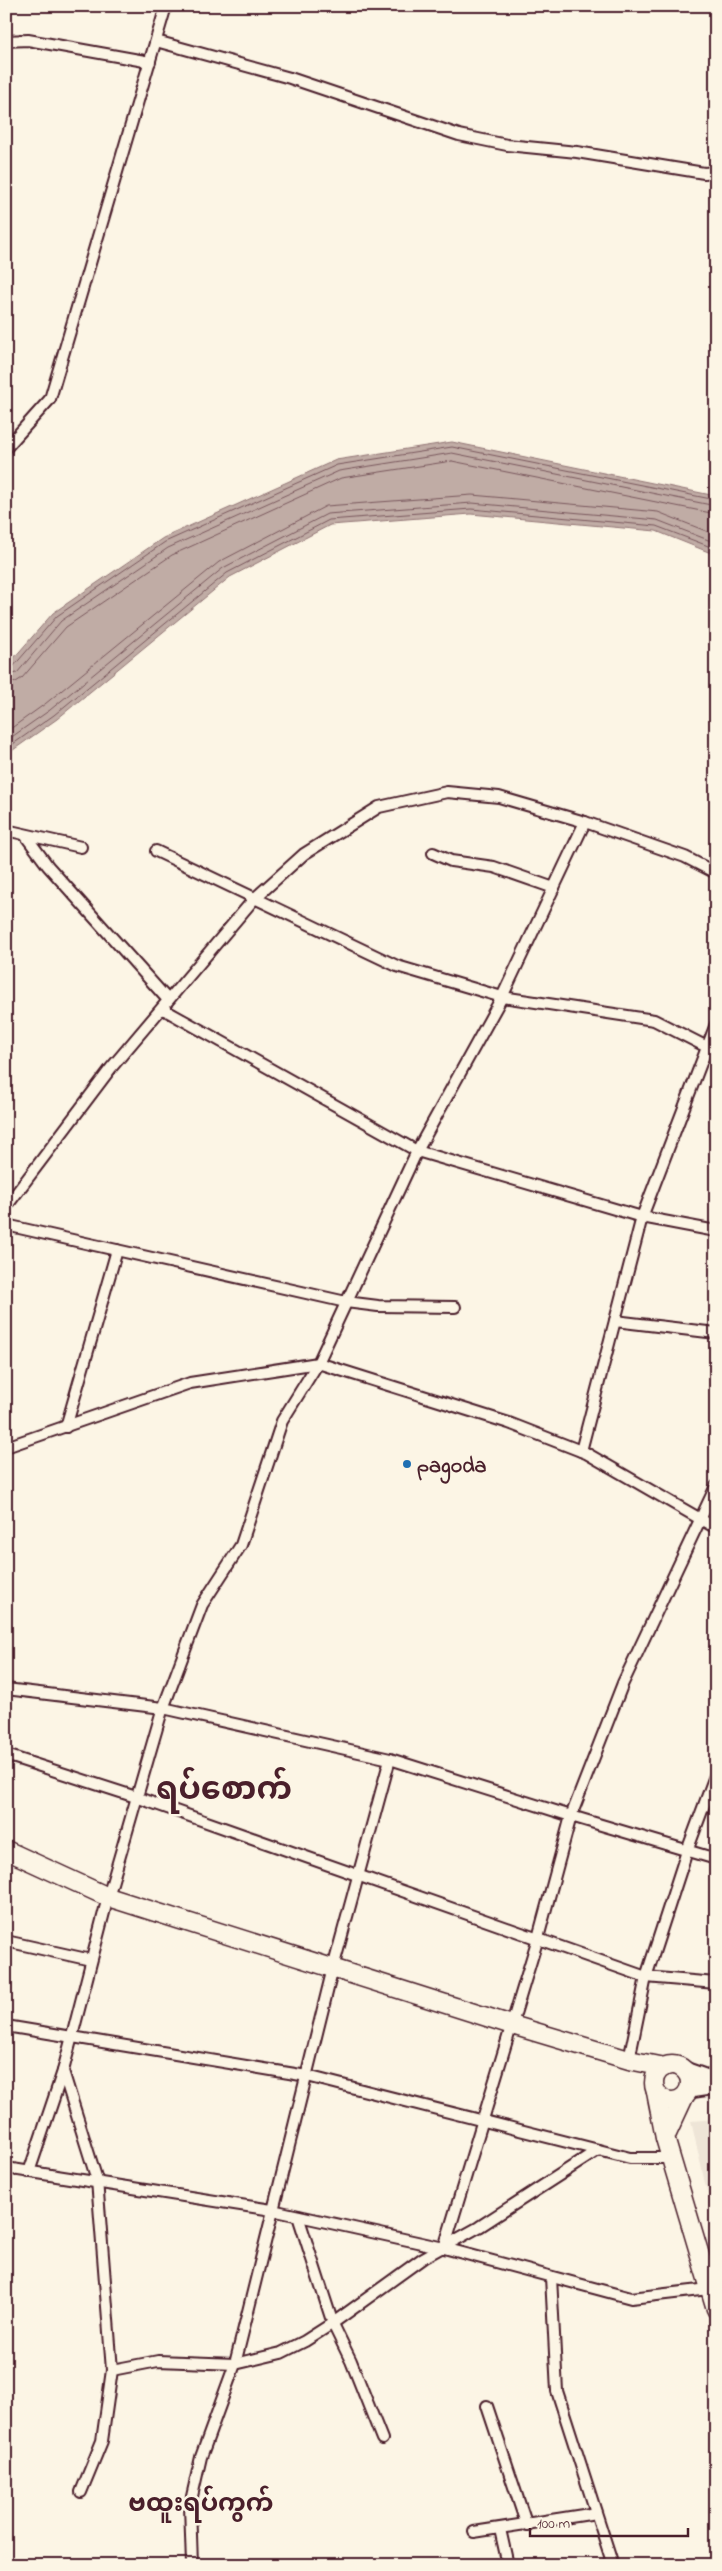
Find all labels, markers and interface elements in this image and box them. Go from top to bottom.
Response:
place label: pagoda [417,1451,487,1484]
marker: pagoda [401,1458,413,1470]
district label: ရပ်စောက် [156,1766,292,1815]
district label: ဗထူးရပ်ကွက် [128,2485,274,2523]
scale bar [530,2506,687,2538]
text: 100 m [537,2513,570,2535]

